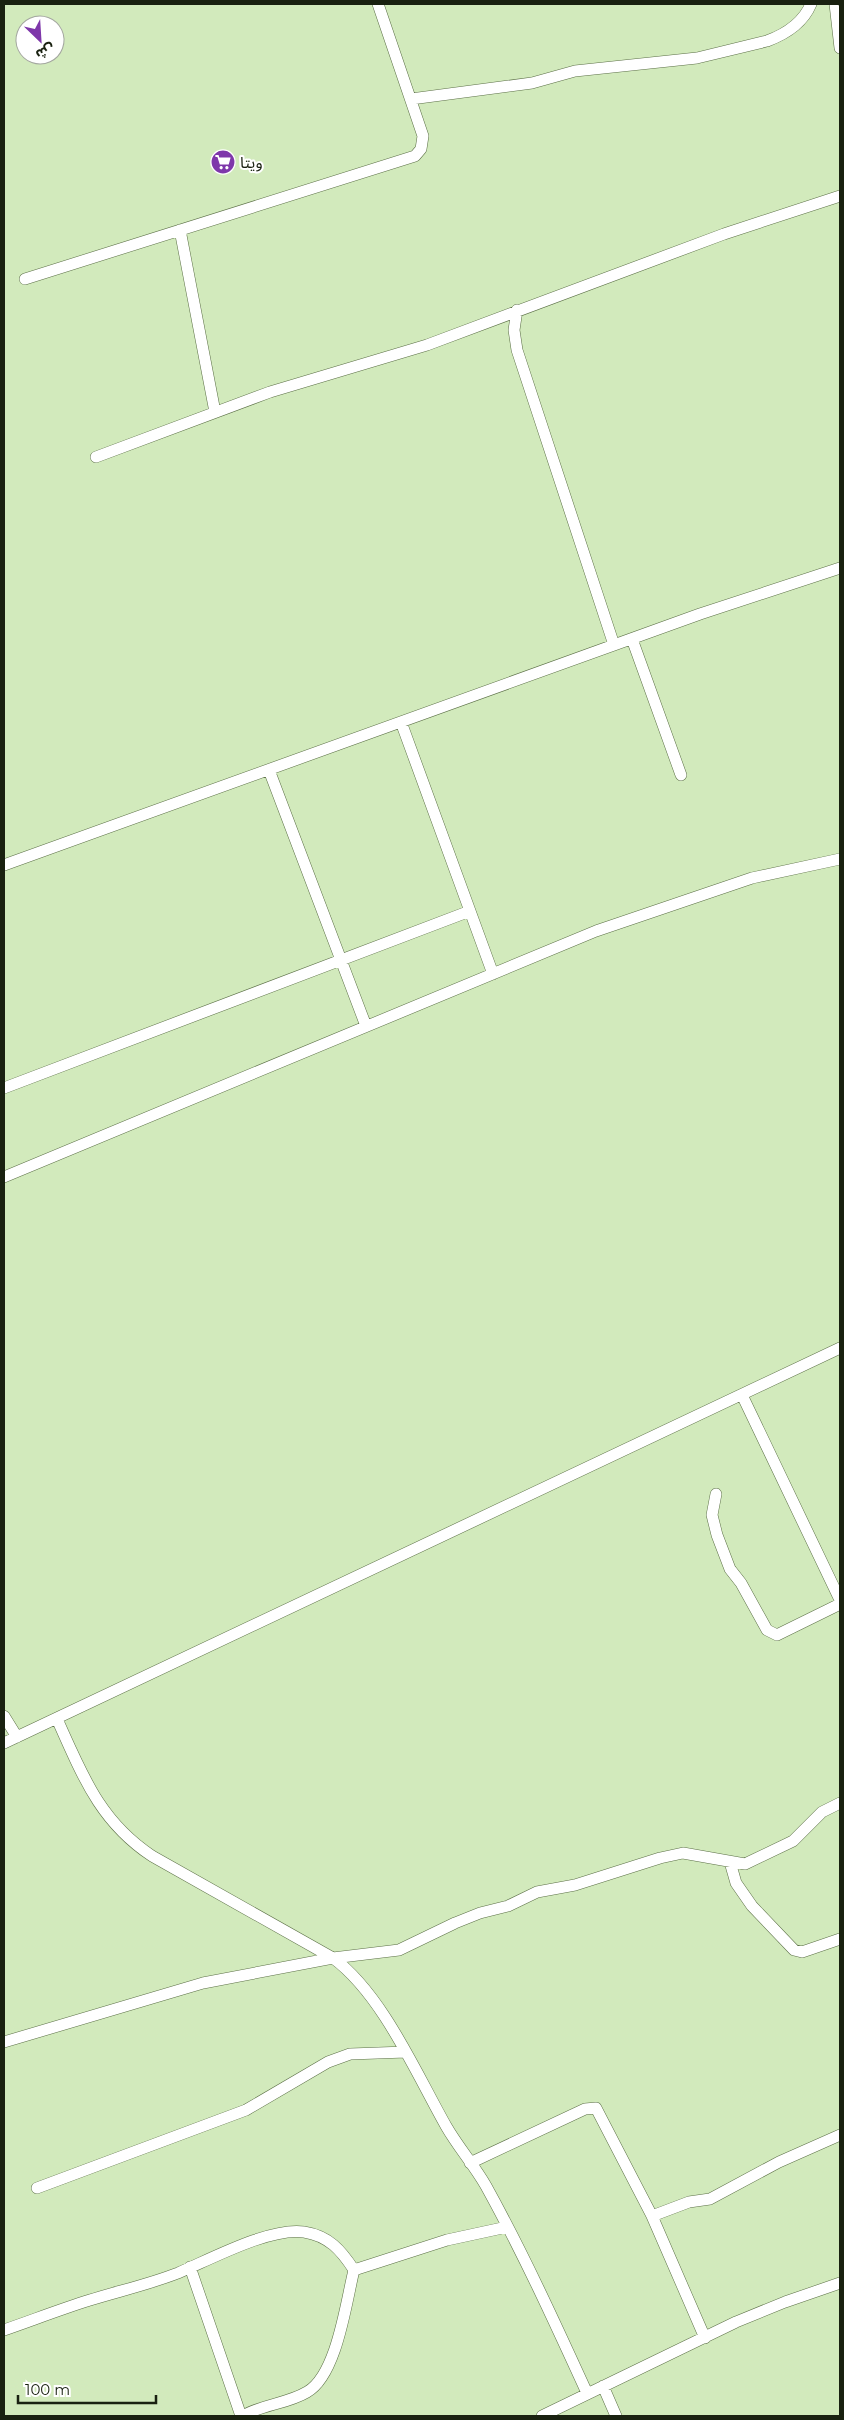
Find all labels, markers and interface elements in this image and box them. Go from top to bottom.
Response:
north arrow [15,15,65,65]
text: ش [33,40,58,64]
supermarket icon: ويتا [210,149,236,175]
place label: ويتا [240,153,263,172]
scale bar [18,2372,155,2404]
text: 100 m [25,2380,70,2399]

